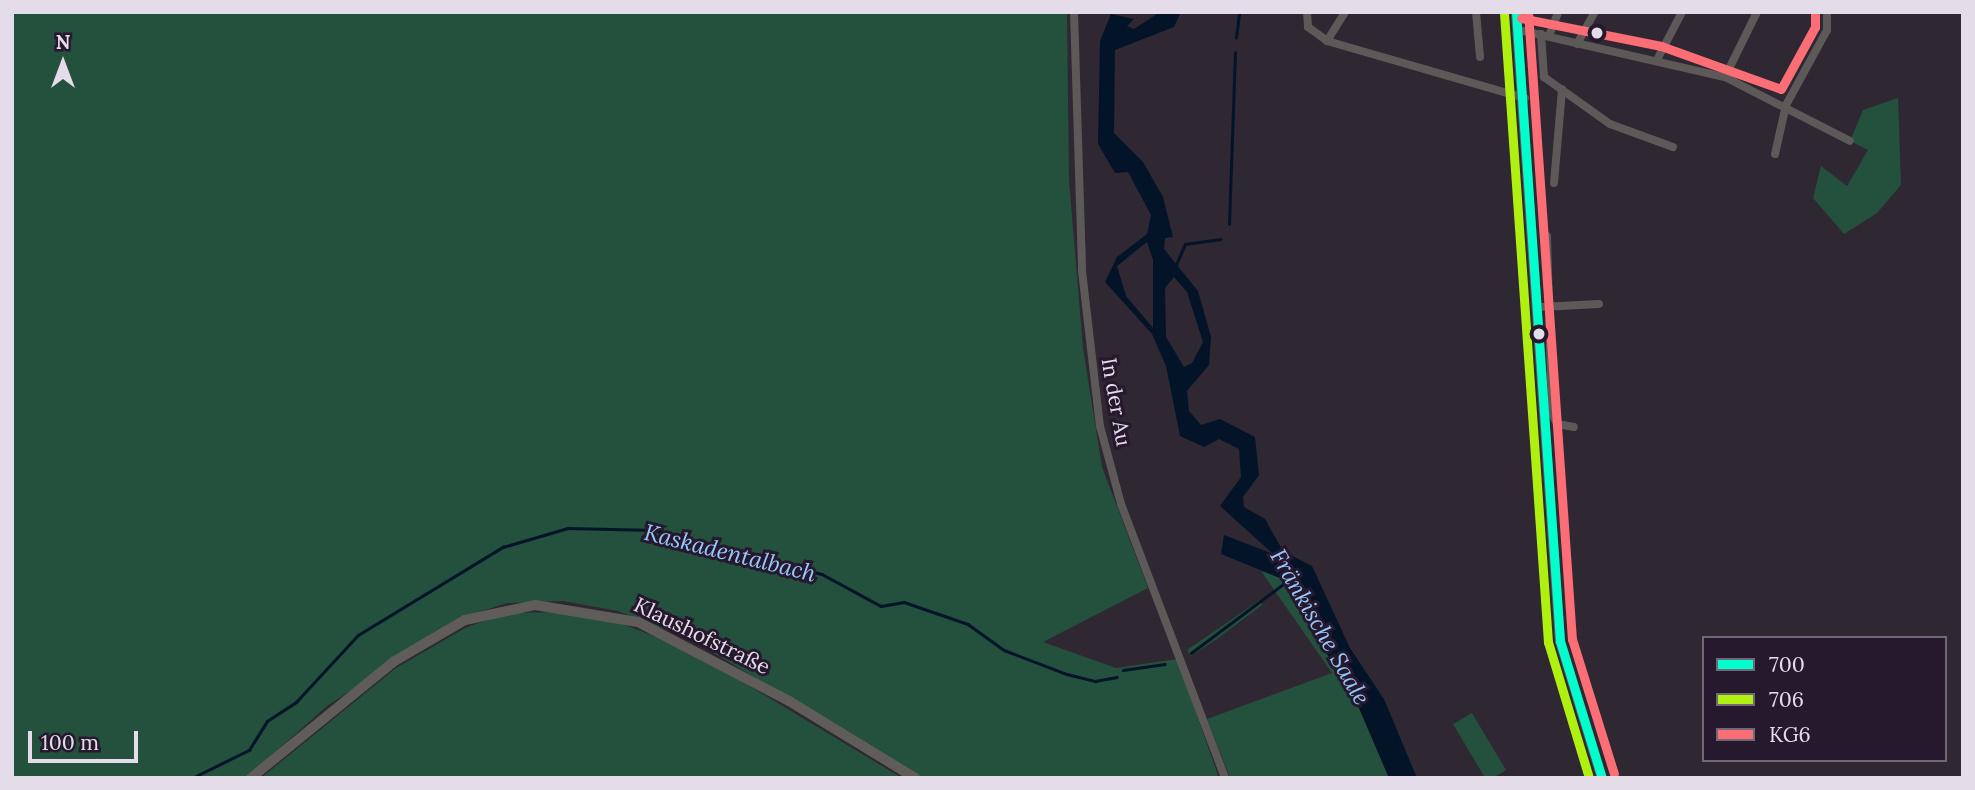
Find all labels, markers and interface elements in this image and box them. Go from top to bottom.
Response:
unlabelled marker [1590,26,1604,40]
north arrow [28,28,98,98]
text: N [56,30,70,54]
unlabelled marker [1532,327,1546,341]
street label: In der Au [1096,356,1136,448]
water label: Kaskadentalbach [641,518,819,588]
water label: Fränkische Saale [1264,544,1376,710]
street label: Klaushofstraße [630,592,774,680]
legend [1702,636,1947,762]
text: 700 [1769,651,1805,678]
text: 706 [1769,686,1804,713]
scale bar [32,716,142,760]
text: KG6 [1769,721,1811,748]
text: 100 m [41,729,99,756]

